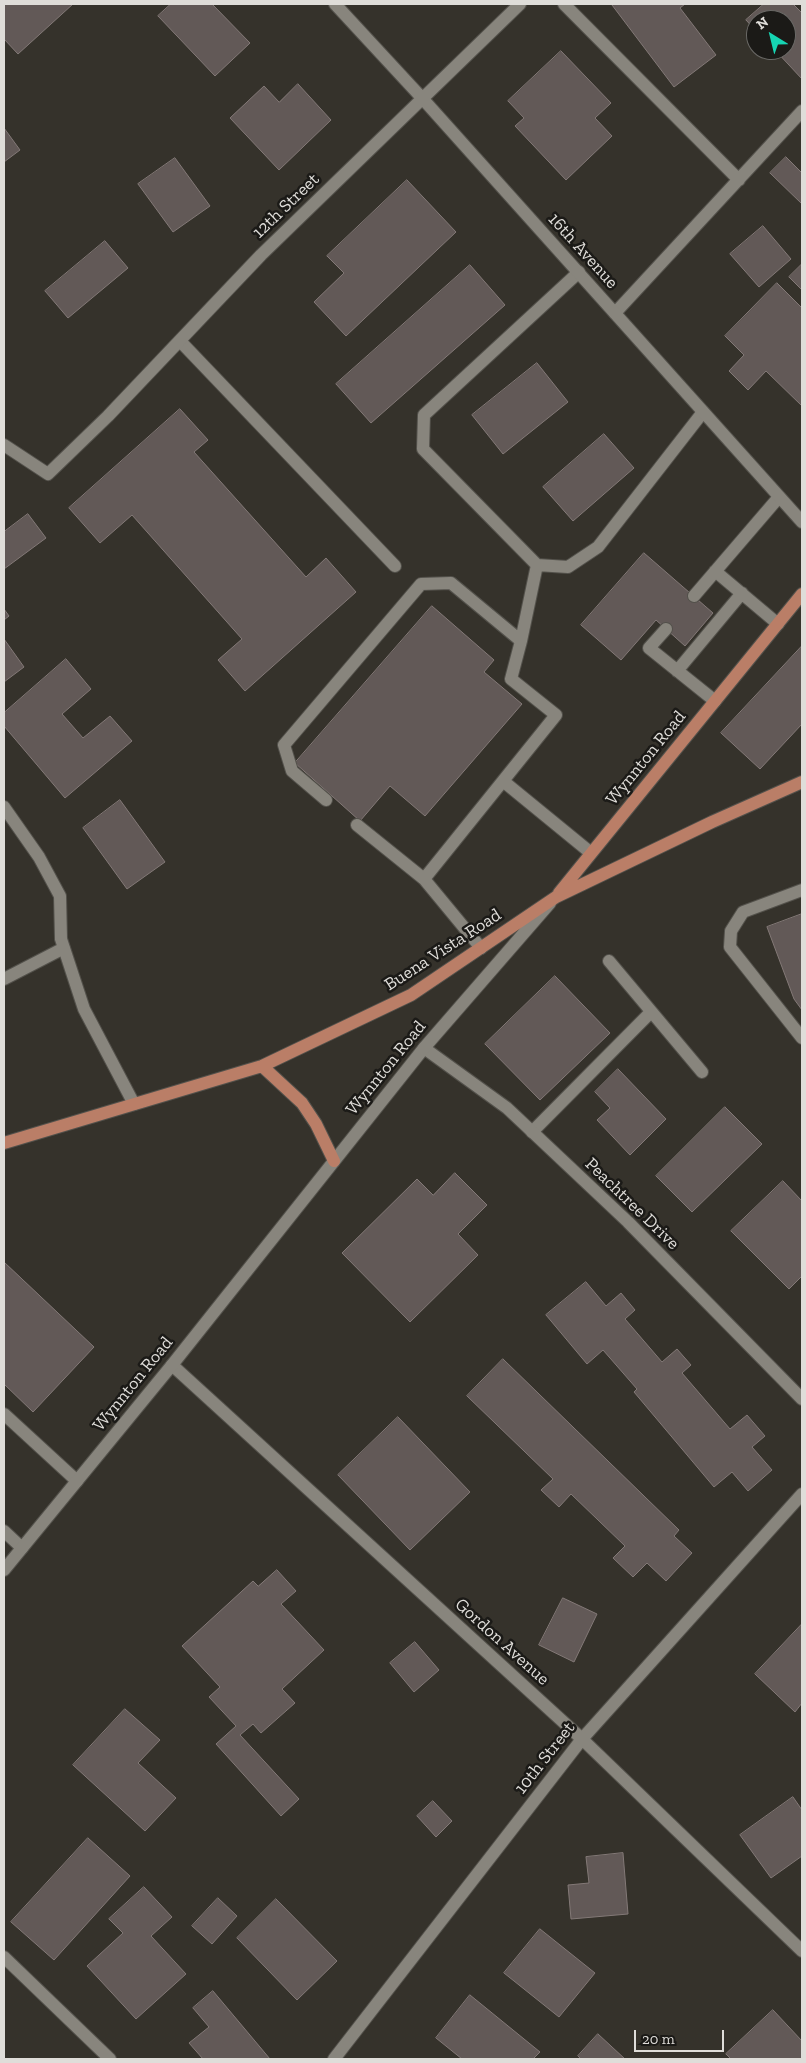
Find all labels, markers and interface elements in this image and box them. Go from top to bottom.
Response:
north arrow [746,10,796,60]
text: N [753,13,772,33]
street label: 12th Street [248,169,324,243]
street label: 16th Avenue [543,209,623,293]
street label: Wynnton Road [601,706,691,810]
street label: Buena Vista Road [381,904,505,996]
street label: Wynnton Road [341,1016,431,1120]
street label: Peachtree Drive [580,1153,684,1255]
street label: Wynnton Road [88,1332,178,1436]
street label: Gordon Avenue [450,1594,554,1690]
street label: 10th Street [510,1718,580,1798]
scale bar [636,2020,726,2052]
text: 20 m [642,2030,675,2048]

